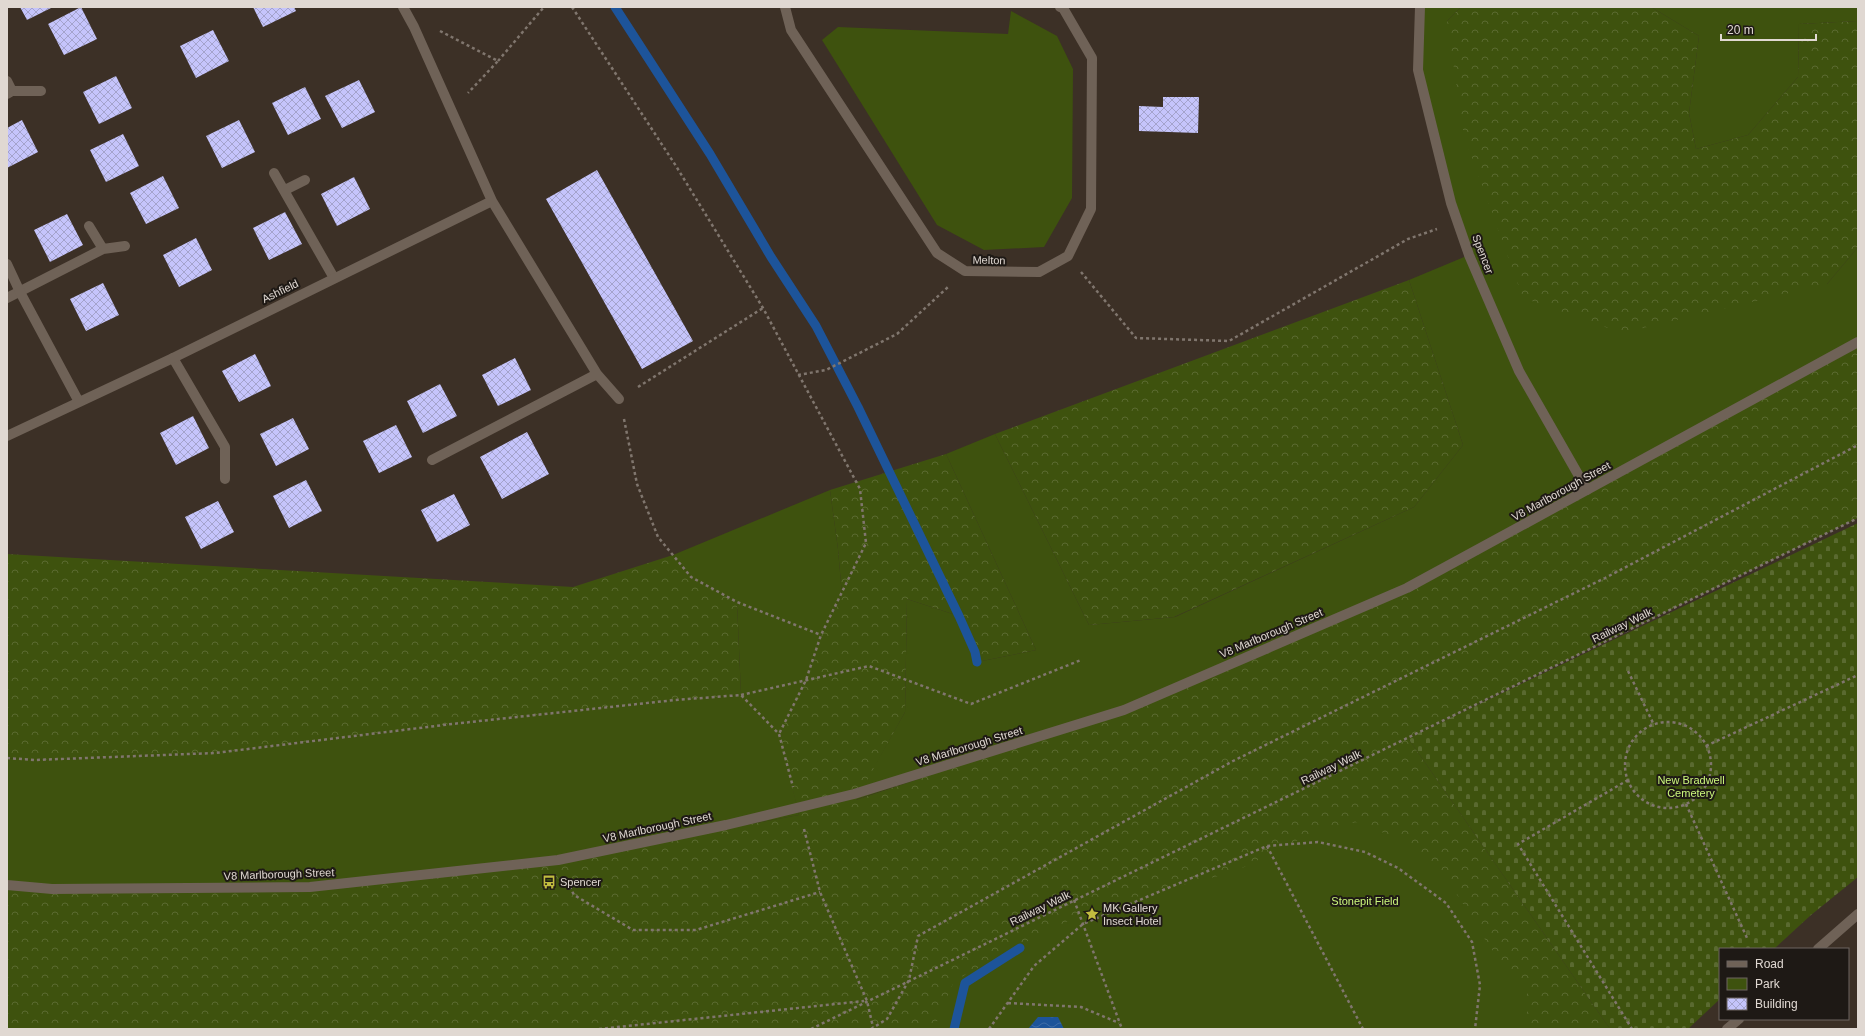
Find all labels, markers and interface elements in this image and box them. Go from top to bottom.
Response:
scale bar [1721,16,1816,42]
text: 20 m [1727,23,1754,37]
street label: Spencer [1470,233,1496,276]
street label: Melton [972,254,1006,266]
street label: Ashfield [260,277,300,305]
street label: V8 Marlborough Street [1510,459,1612,523]
street label: Railway Walk [1590,605,1655,645]
street label: V8 Marlborough Street [1218,606,1324,660]
street label: V8 Marlborough Street [914,724,1024,768]
street label: Railway Walk [1299,747,1364,787]
park label: New Bradwell Cemetery [1657,774,1725,799]
street label: V8 Marlborough Street [602,810,712,844]
street label: V8 Marlborough Street [223,866,335,882]
bus stop icon: Spencer [541,874,557,890]
place label: Spencer [560,876,601,888]
street label: Railway Walk [1008,888,1073,928]
park label: Stonepit Field [1331,895,1399,907]
place label: MK Gallery Insect Hotel [1103,902,1161,927]
place icon: MK Gallery Insect Hotel [1084,906,1100,922]
legend [1719,948,1849,1020]
text: Road [1755,957,1784,971]
text: Park [1755,977,1781,991]
text: Building [1755,997,1798,1011]

